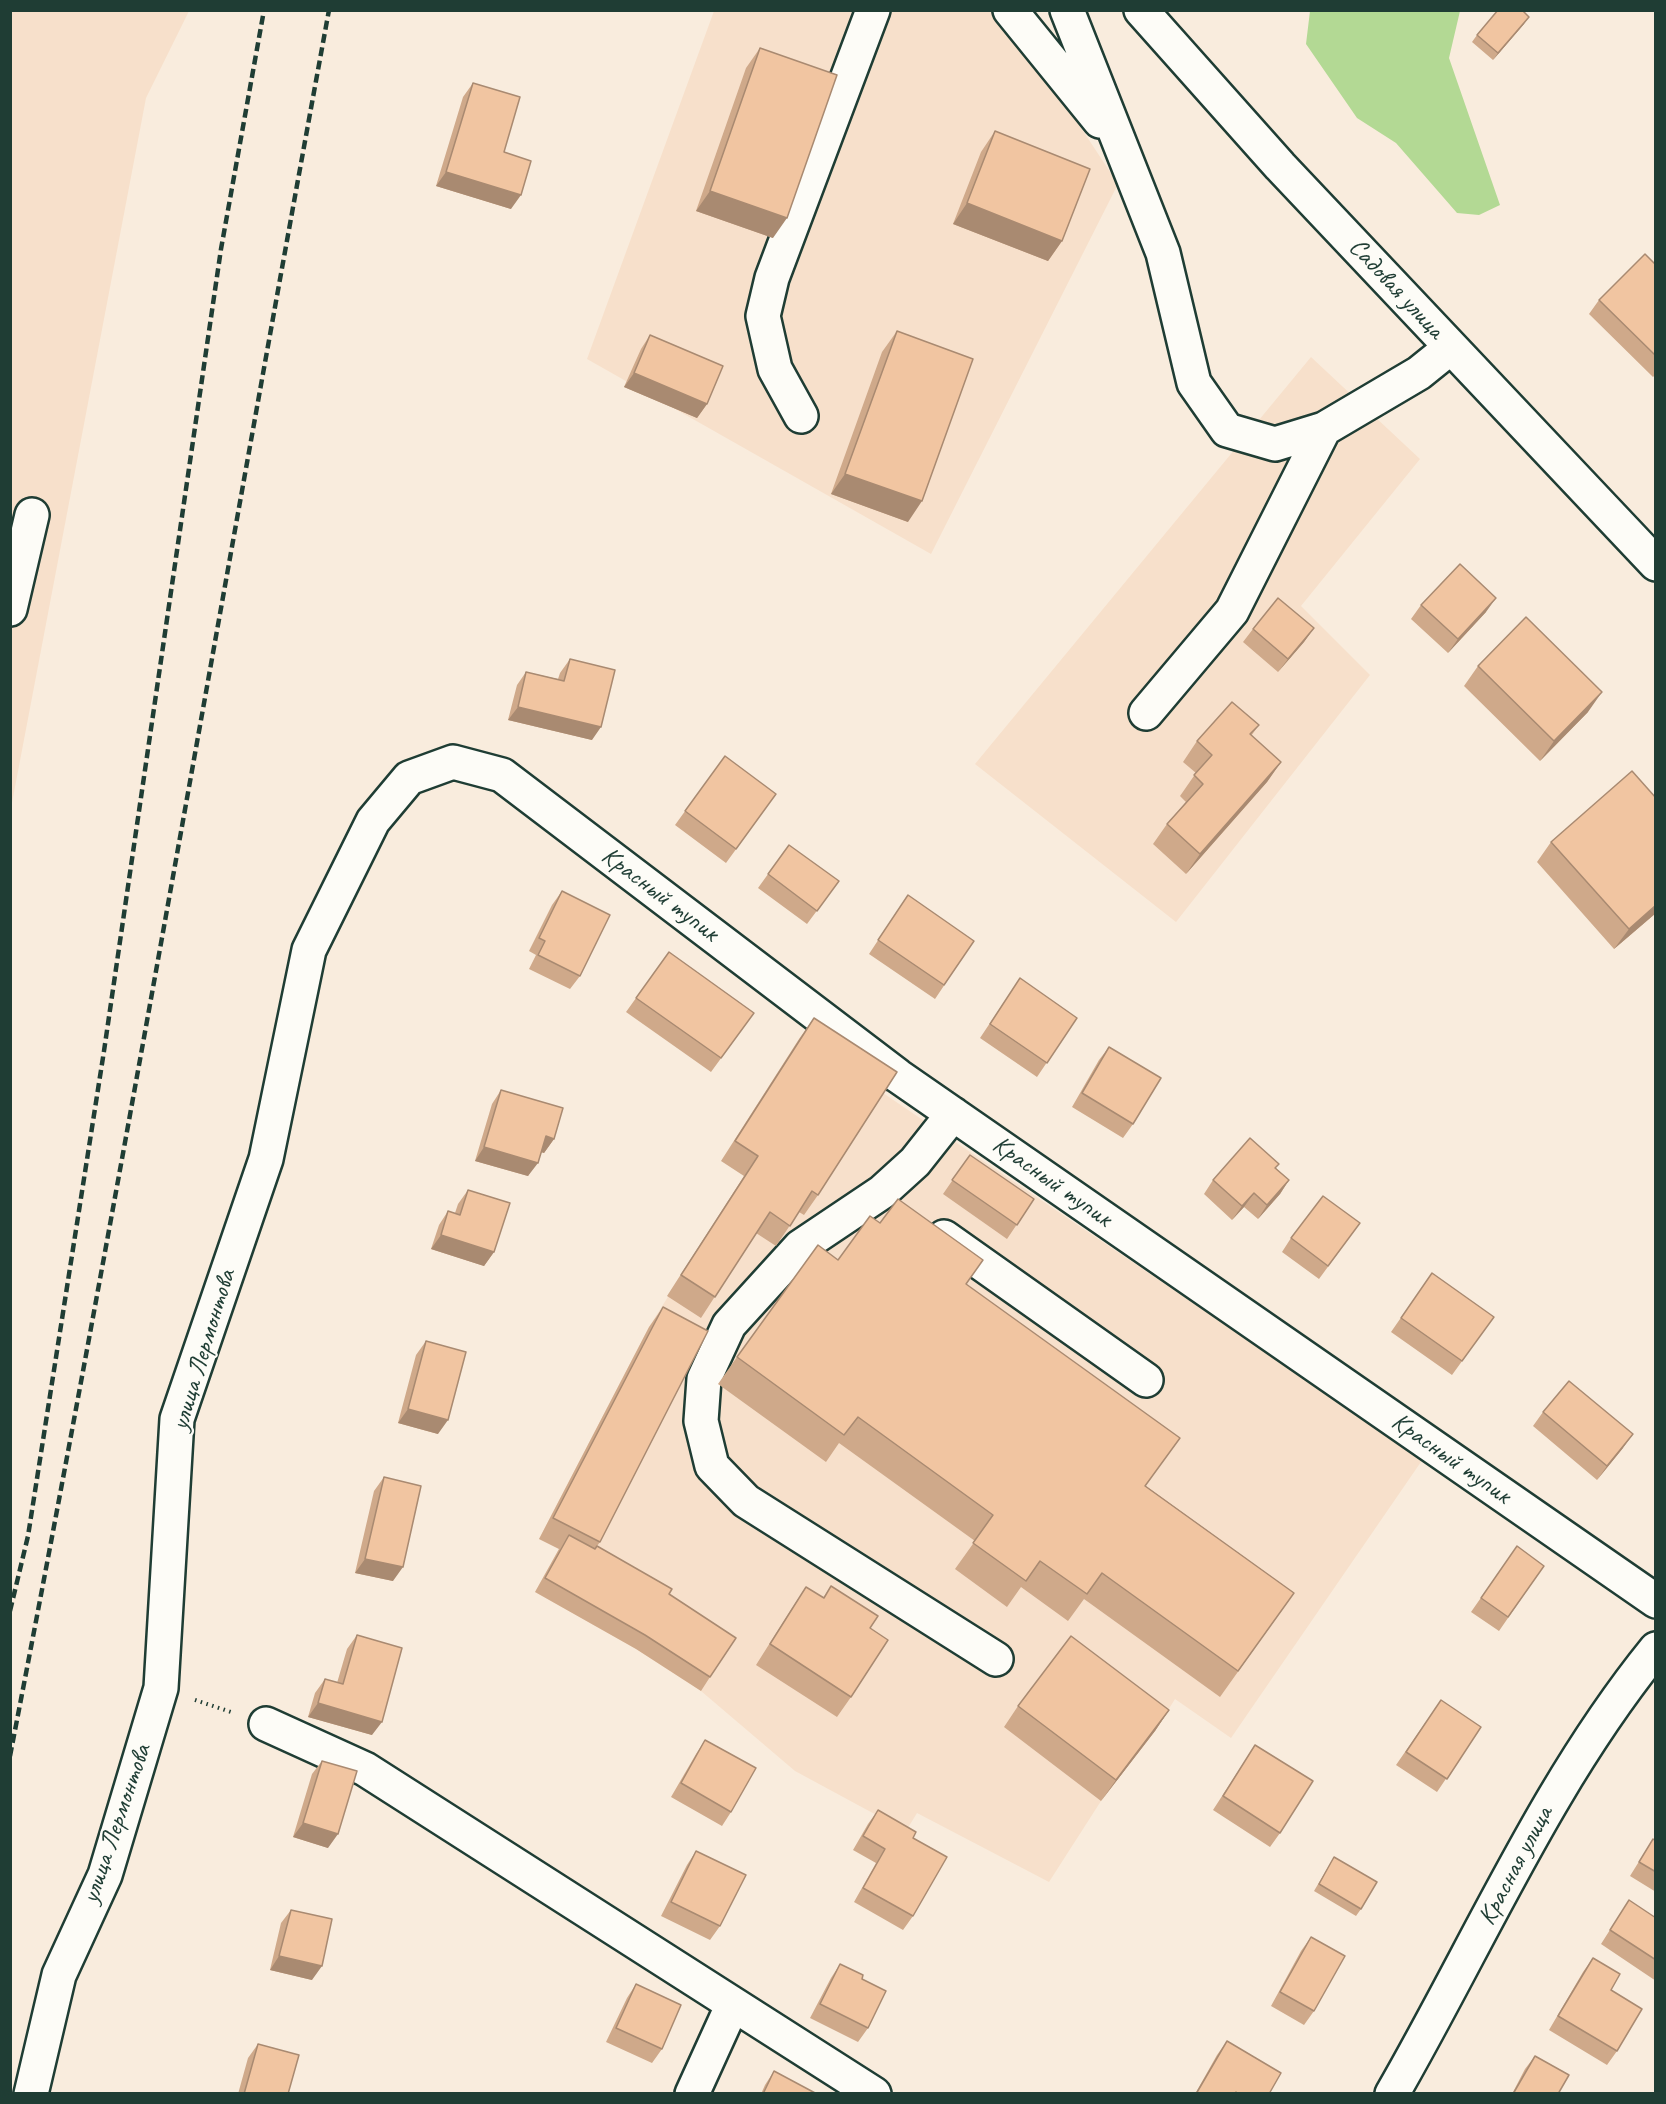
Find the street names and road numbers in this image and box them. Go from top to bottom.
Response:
street label: Садовая улица [1342,232,1450,346]
street label: Красный тупик [595,841,725,949]
street label: Красный тупик [986,1129,1118,1235]
street label: улица Лермонтова [165,1266,243,1434]
street label: Красный тупик [1385,1406,1517,1512]
street label: улица Лермонтова [75,1740,159,1908]
street label: Красная улица [1472,1801,1560,1931]

